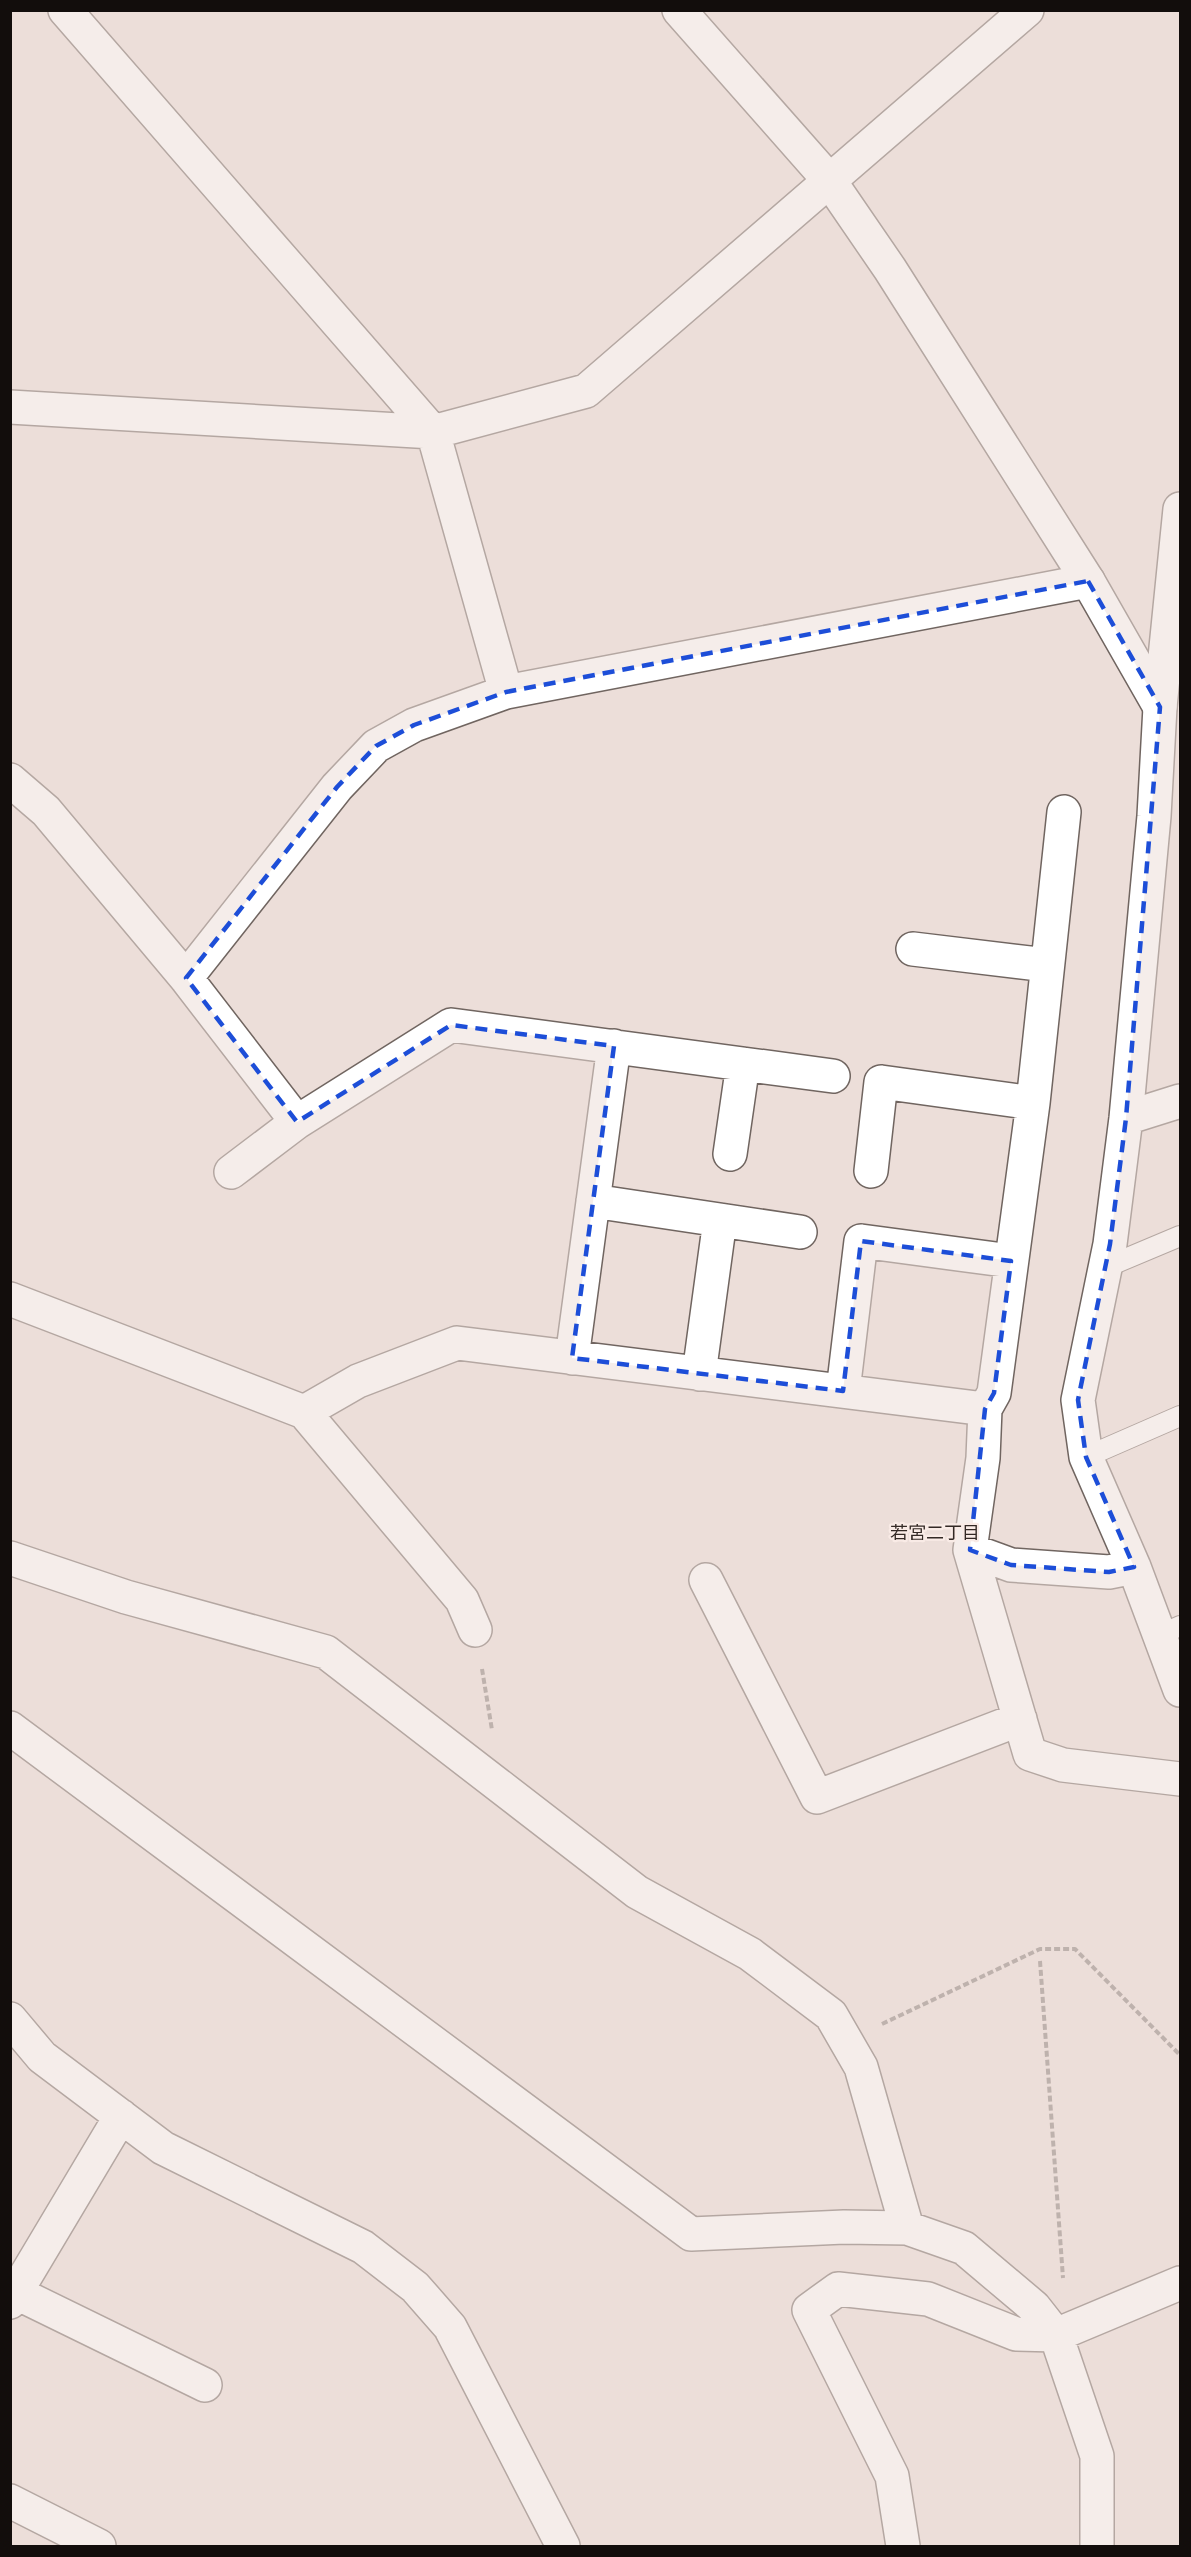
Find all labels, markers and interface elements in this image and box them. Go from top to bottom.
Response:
district label: 若宮二丁目 [890,1521,980,1545]

